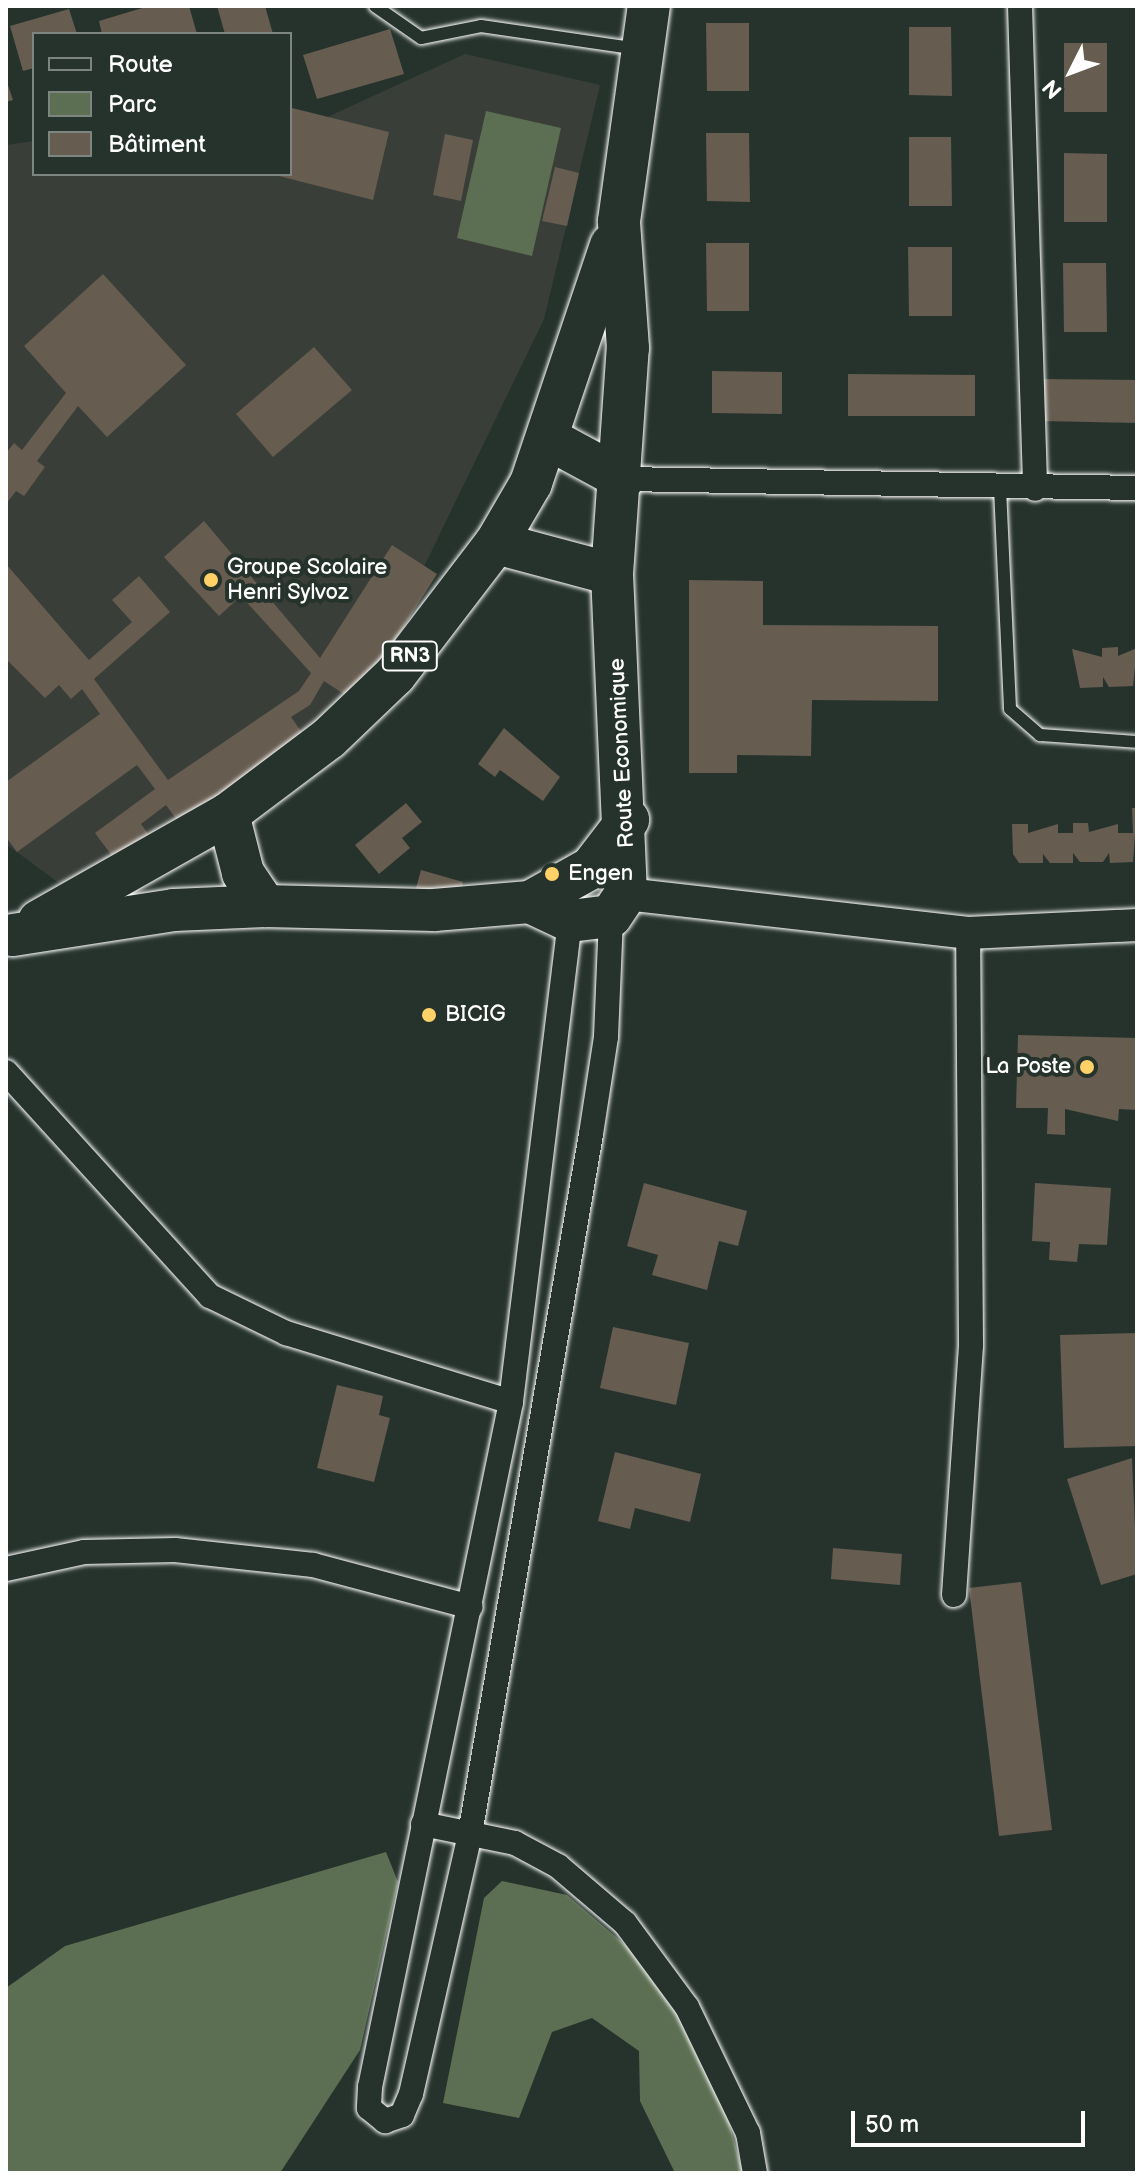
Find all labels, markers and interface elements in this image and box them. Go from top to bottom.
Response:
legend [32,32,292,176]
north arrow [1031,32,1111,112]
text: Route [108,50,173,79]
text: N [1037,73,1068,104]
text: Parc [108,90,157,119]
text: Bâtiment [108,130,206,159]
place label: Groupe Scolaire Henri Sylvoz [227,554,388,606]
marker: Groupe Scolaire Henri Sylvoz [202,571,220,589]
road number: RN3 [380,640,440,672]
street label: Route Economique [604,657,640,849]
place label: Engen [568,861,633,887]
marker: Engen [543,865,561,883]
place label: BICIG [445,1002,506,1028]
marker: BICIG [420,1006,438,1024]
place label: La Poste [985,1054,1071,1080]
marker: La Poste [1078,1058,1096,1076]
scale bar [855,2095,1089,2145]
text: 50 m [865,2110,919,2139]

